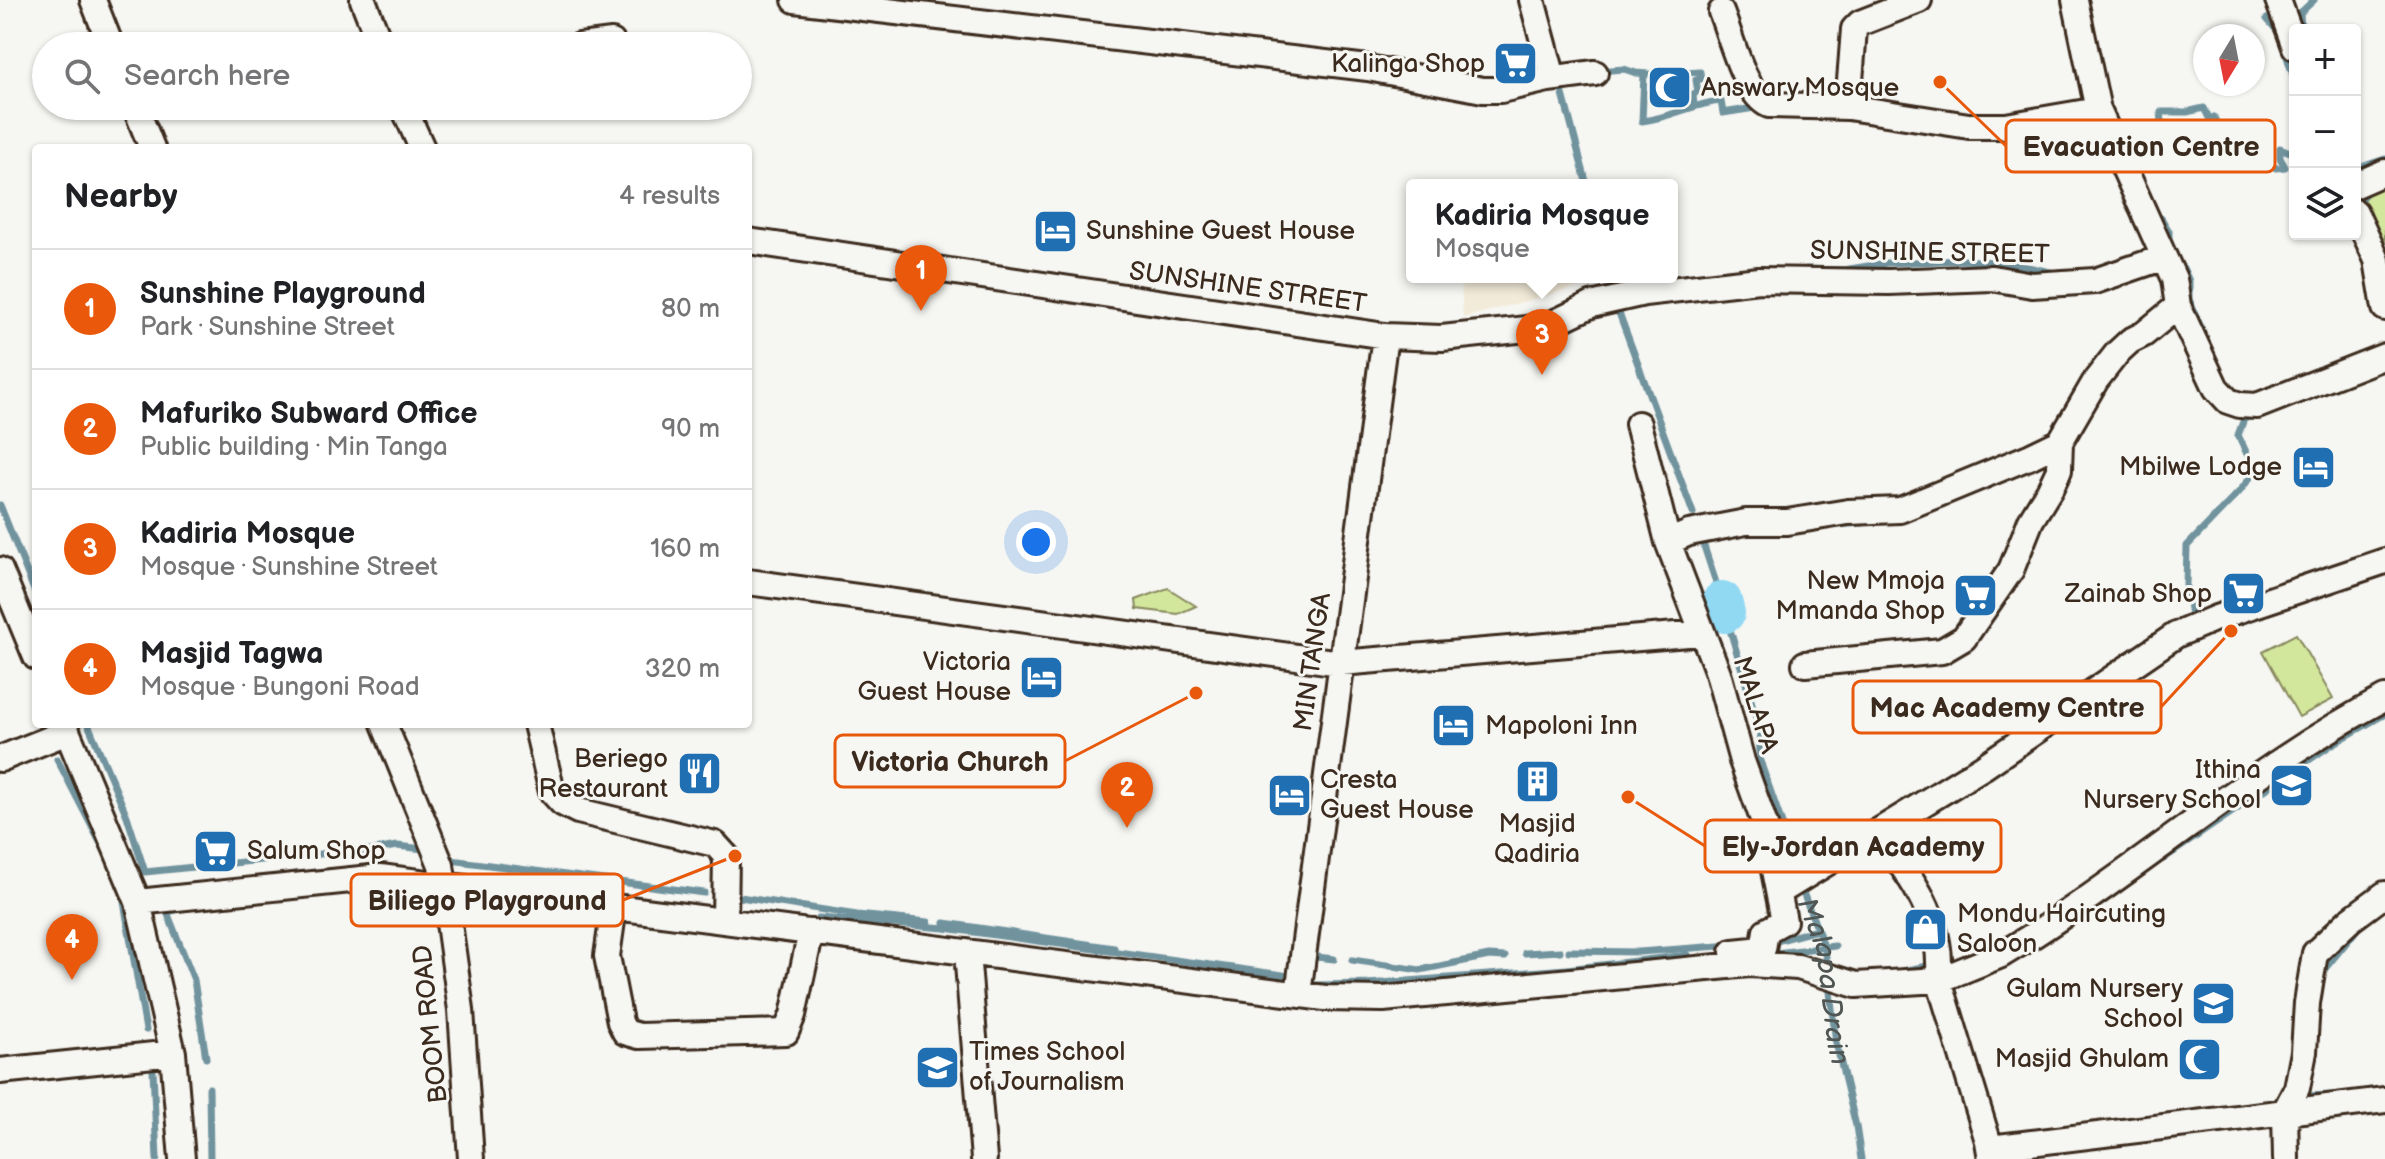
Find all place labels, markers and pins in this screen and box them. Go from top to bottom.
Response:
supermarket icon: Kalinga Shop [1492,40,1540,88]
place label: Kalinga Shop [1331,49,1485,80]
mosque icon: Answary Mosque [1646,64,1694,112]
place label: Answary Mosque [1701,73,1899,104]
callout: Evacuation Centre [2006,120,2275,172]
hotel icon: Sunshine Guest House [1031,207,1079,255]
place label: Sunshine Guest House [1086,216,1355,247]
pin: 1 [895,245,947,311]
pin: 3 [1516,309,1568,375]
hotel icon: Mbilwe Lodge [2289,443,2337,491]
place label: Mbilwe Lodge [2119,452,2282,483]
place label: New Mmoja Mmanda Shop [1776,566,1945,627]
supermarket icon: Zainab Shop [2219,570,2267,618]
supermarket icon: New Mmoja Mmanda Shop [1952,572,2000,620]
place label: Zainab Shop [2064,579,2212,610]
place label: Victoria Guest House [857,647,1011,708]
hotel icon: Victoria Guest House [1018,653,1066,701]
callout: Mac Academy Centre [1853,681,2161,733]
hotel icon: Mapoloni Inn [1430,702,1478,750]
place label: Mapoloni Inn [1485,711,1638,742]
callout: Victoria Church [835,735,1065,787]
place label: Beriego Restaurant [539,744,668,805]
restaurant icon: Beriego Restaurant [675,750,723,798]
place label: Ithina Nursery School [2083,755,2261,816]
building icon: Masjid Qadiria [1513,757,1561,805]
school or university icon: Ithina Nursery School [2268,761,2316,809]
pin: 2 [1101,762,1153,828]
place label: Cresta Guest House [1320,765,1474,826]
hotel icon: Cresta Guest House [1265,771,1313,819]
place label: Masjid Qadiria [1494,809,1580,870]
callout: Ely-Jordan Academy [1705,820,2001,872]
supermarket icon: Salum Shop [192,827,240,875]
place label: Salum Shop [247,836,386,867]
callout: Biliego Playground [351,874,623,926]
place label: Mondu Haircuting Saloon [1957,899,2166,960]
shop icon: Mondu Haircuting Saloon [1902,905,1950,953]
pin: 4 [46,914,98,980]
place label: Gulam Nursery School [2006,974,2183,1035]
school or university icon: Gulam Nursery School [2190,980,2238,1028]
mosque icon: Masjid Ghulam [2176,1035,2224,1083]
place label: Times School of Journalism [969,1037,1125,1098]
school or university icon: Times School of Journalism [914,1043,962,1091]
place label: Masjid Ghulam [1995,1044,2169,1075]

